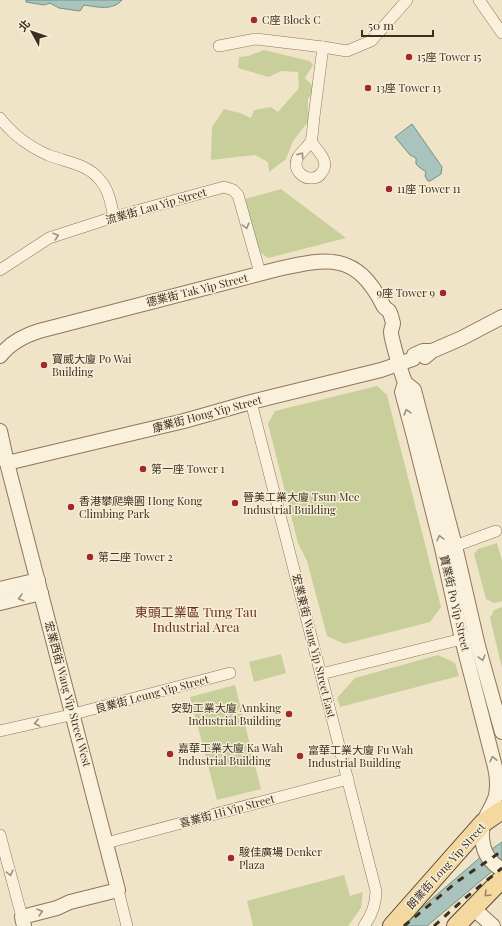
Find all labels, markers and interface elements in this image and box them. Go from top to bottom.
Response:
north arrow [12,12,52,52]
place label: C座 Block C [262,12,321,27]
scale bar [362,12,433,38]
marker: C座 Block C [249,15,259,25]
text: 北 [15,16,33,34]
text: 50 m [368,17,394,33]
place label: 15座 Tower 15 [417,49,482,64]
marker: 15座 Tower 15 [404,52,414,62]
place label: 13座 Tower 13 [376,80,441,95]
marker: 13座 Tower 13 [363,83,373,93]
one-way arrow [296,152,303,159]
place label: 11座 Tower 11 [397,181,461,196]
street label: 流業街 Lau Yip Street [104,184,208,227]
marker: 11座 Tower 11 [384,184,394,194]
one-way arrow [241,222,250,229]
one-way arrow [52,233,59,241]
street label: 德業街 Tak Yip Street [144,270,249,309]
place label: 9座 Tower 9 [376,285,435,300]
marker: 9座 Tower 9 [438,288,448,298]
place label: 寶威大廈 Po Wai Building [52,351,132,379]
marker: 寶威大廈 Po Wai Building [39,360,49,370]
street label: 康業街 Hong Yip Street [151,392,263,435]
one-way arrow [404,409,412,415]
place label: 第一座 Tower 1 [151,461,224,476]
marker: 第一座 Tower 1 [138,464,148,474]
place label: 晉美工業大廈 Tsun Mee Industrial Building [243,489,360,517]
place label: 香港攀爬樂園 Hong Kong Climbing Park [79,493,203,521]
marker: 晉美工業大廈 Tsun Mee Industrial Building [230,498,240,508]
marker: 香港攀爬樂園 Hong Kong Climbing Park [66,502,76,512]
one-way arrow [436,535,444,541]
place label: 第二座 Tower 2 [98,549,173,564]
marker: 第二座 Tower 2 [85,552,95,562]
street label: 寶業街 Po Yip Street [437,553,474,653]
street label: 宏業東街 Wang Yip Street East [289,572,340,720]
one-way arrow [17,593,24,602]
district label: 東頭工業區 Tung Tau Industrial Area [135,603,258,635]
street label: 宏業西街 Wang Yip Street West [42,619,95,768]
one-way arrow [477,655,486,662]
street label: 良業街 Leung Yip Street [93,671,210,716]
place label: 安勁工業大廈 Annking Industrial Building [171,700,281,728]
marker: 安勁工業大廈 Annking Industrial Building [284,709,294,719]
one-way arrow [34,718,41,727]
place label: 嘉華工業大廈 Ka Wah Industrial Building [178,740,284,768]
place label: 富華工業大廈 Fu Wah Industrial Building [308,742,414,770]
marker: 嘉華工業大廈 Ka Wah Industrial Building [165,749,175,759]
marker: 富華工業大廈 Fu Wah Industrial Building [295,751,305,761]
one-way arrow [490,756,498,762]
street label: 喜業街 Hi Yip Street [178,791,276,830]
street label: 朗業街 Long Yip Street [403,819,488,912]
place label: 駿佳廣場 Denker Plaza [239,844,322,872]
marker: 駿佳廣場 Denker Plaza [226,853,236,863]
one-way arrow [5,869,14,876]
one-way arrow [484,889,492,896]
one-way arrow [36,908,43,917]

